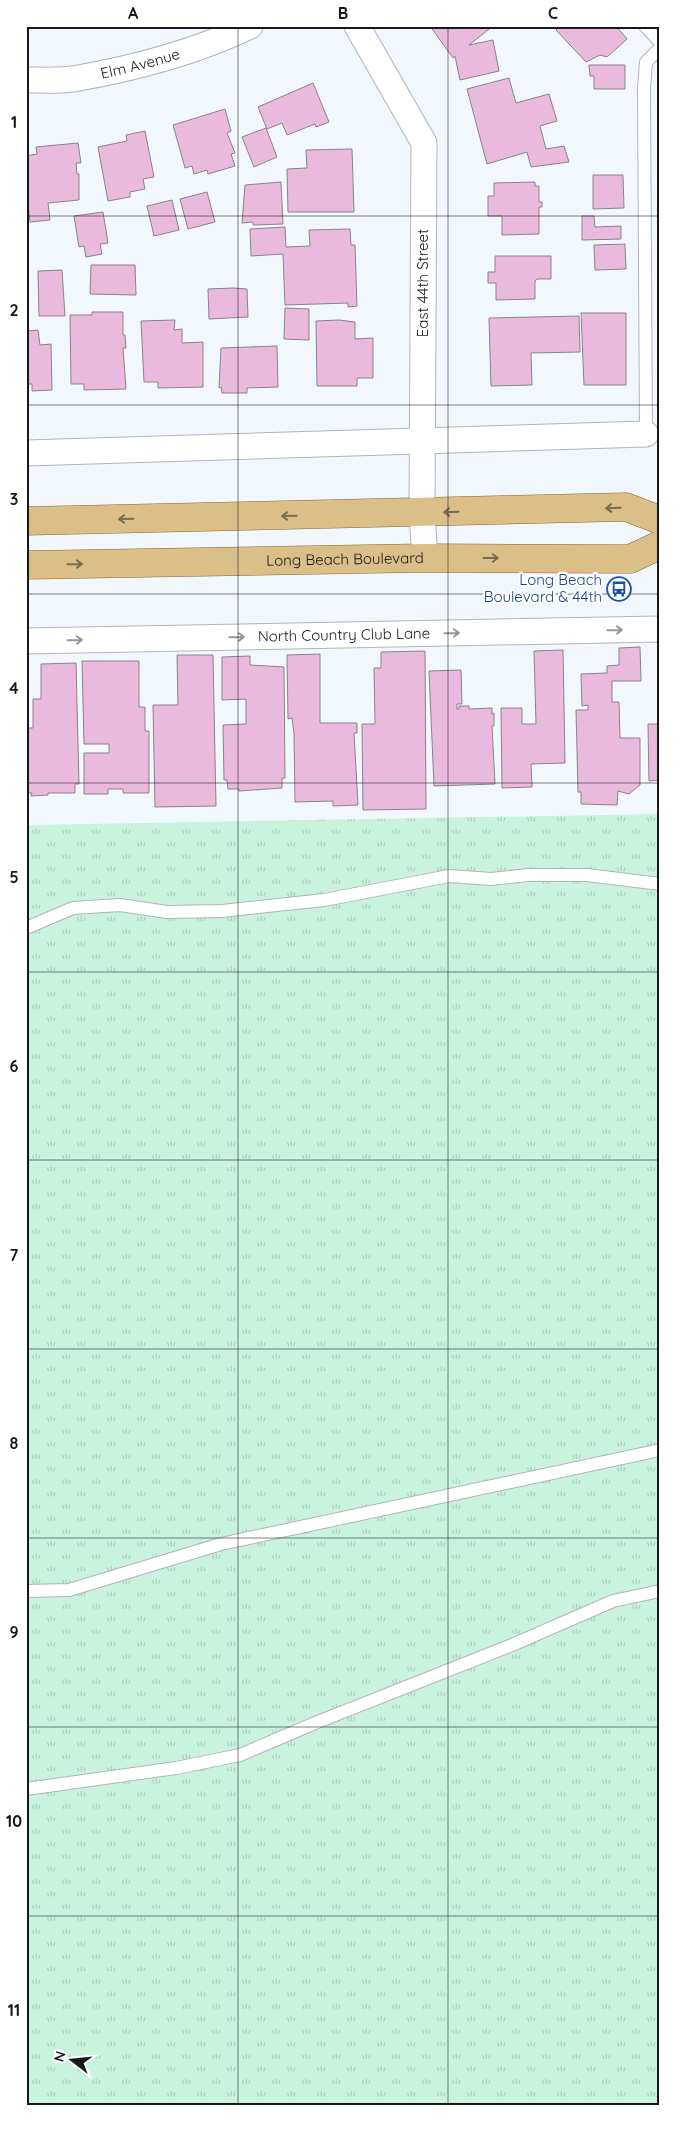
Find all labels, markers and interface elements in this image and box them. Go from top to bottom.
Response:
text: A [128,3,139,23]
text: B [338,3,348,23]
text: C [548,3,558,23]
street label: Elm Avenue [99,44,182,83]
text: 1 [11,112,17,132]
street label: East 44th Street [413,229,432,337]
text: 2 [9,300,19,320]
text: 3 [10,489,18,509]
one-way arrow [606,503,622,513]
one-way arrow [443,507,460,517]
one-way arrow [281,511,297,521]
one-way arrow [118,515,134,524]
street label: Long Beach Boulevard [266,548,424,570]
one-way arrow [483,553,499,563]
one-way arrow [66,559,83,569]
place label: Long Beach Boulevard & 44th [484,570,602,606]
bus stop icon: Long Beach Boulevard & 44th [606,576,632,602]
street label: North Country Club Lane [258,623,430,646]
one-way arrow [606,625,623,635]
one-way arrow [444,628,460,638]
one-way arrow [229,632,245,642]
one-way arrow [66,635,83,645]
text: 4 [9,678,19,698]
text: 5 [9,867,19,887]
text: 6 [10,1056,19,1076]
text: 7 [10,1245,19,1265]
text: 8 [10,1433,19,1453]
text: 9 [9,1622,19,1642]
text: 10 [6,1811,22,1831]
text: 11 [8,2000,20,2020]
north arrow [48,2034,98,2084]
text: N [49,2049,70,2064]

